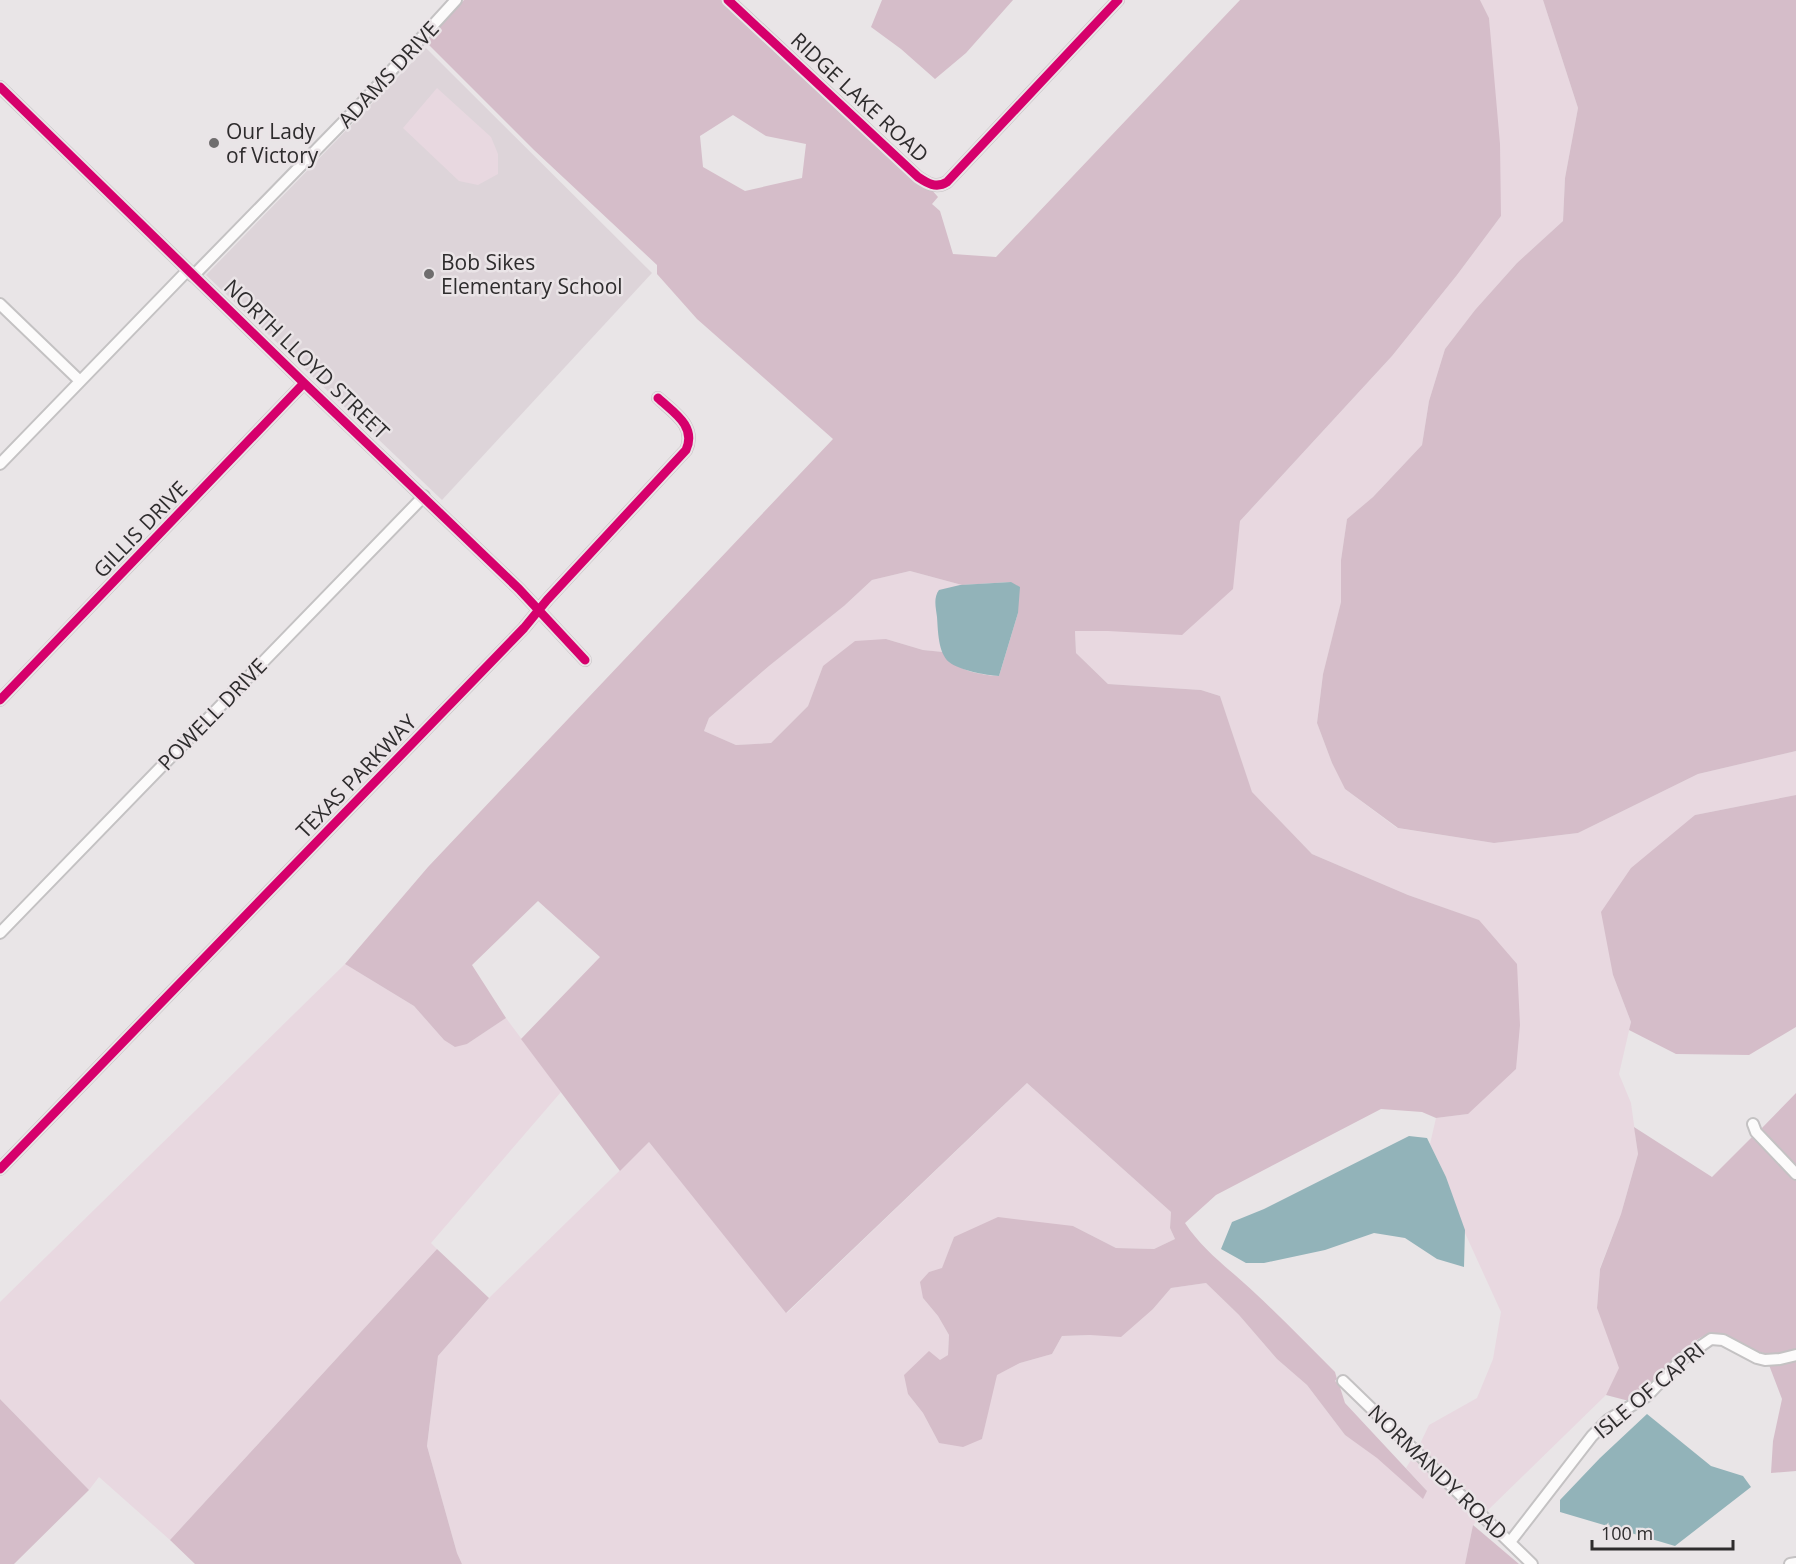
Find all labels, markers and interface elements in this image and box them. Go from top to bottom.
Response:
street label: ADAMS DRIVE [331,15,445,133]
street label: RIDGE LAKE ROAD [785,26,935,168]
place label: Our Lady of Victory [226,117,319,169]
marker: Our Lady of Victory [207,136,221,150]
place label: Bob Sikes Elementary School [441,248,623,300]
marker: Bob Sikes Elementary School [422,267,436,281]
street label: NORTH LLOYD STREET [218,273,396,446]
street label: GILLIS DRIVE [87,475,193,583]
street label: POWELL DRIVE [151,652,273,776]
street label: TEXAS PARKWAY [290,708,422,844]
street label: ISLE OF CAPRI [1588,1336,1710,1444]
street label: NORMANDY ROAD [1362,1398,1514,1546]
scale bar [1592,1513,1733,1551]
text: 100 m [1601,1521,1653,1545]

